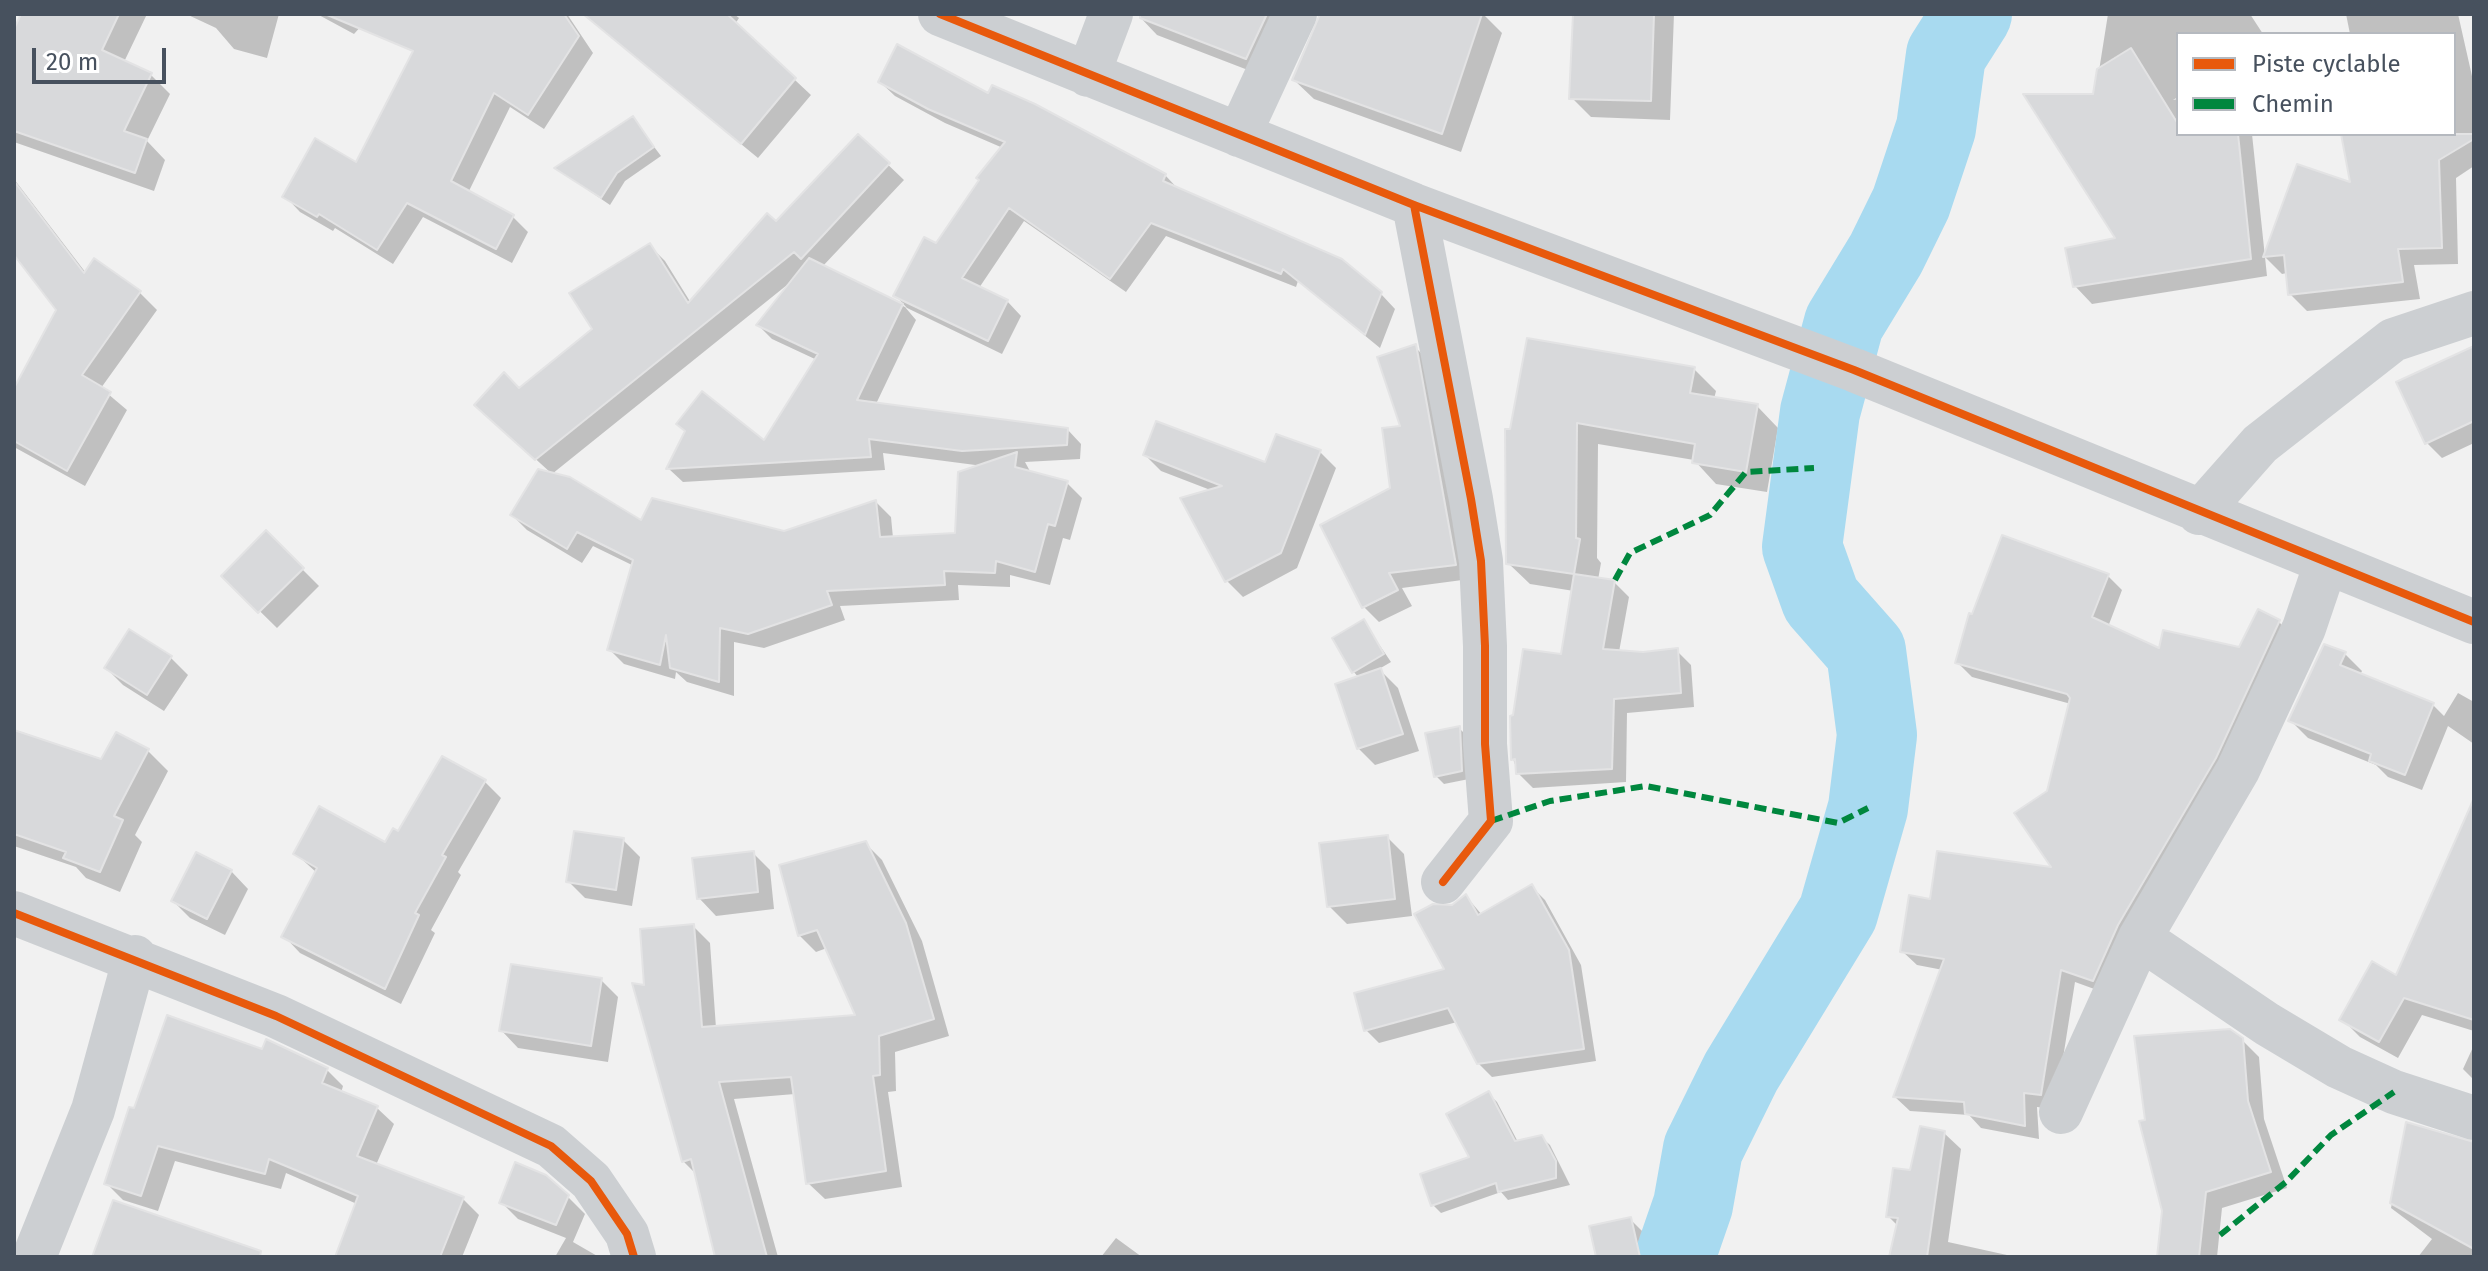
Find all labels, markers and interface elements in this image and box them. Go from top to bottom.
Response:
scale bar [36,32,170,82]
legend [2176,32,2456,136]
text: 20 m [46,48,98,76]
text: Piste cyclable [2252,50,2401,78]
text: Chemin [2252,90,2334,118]

